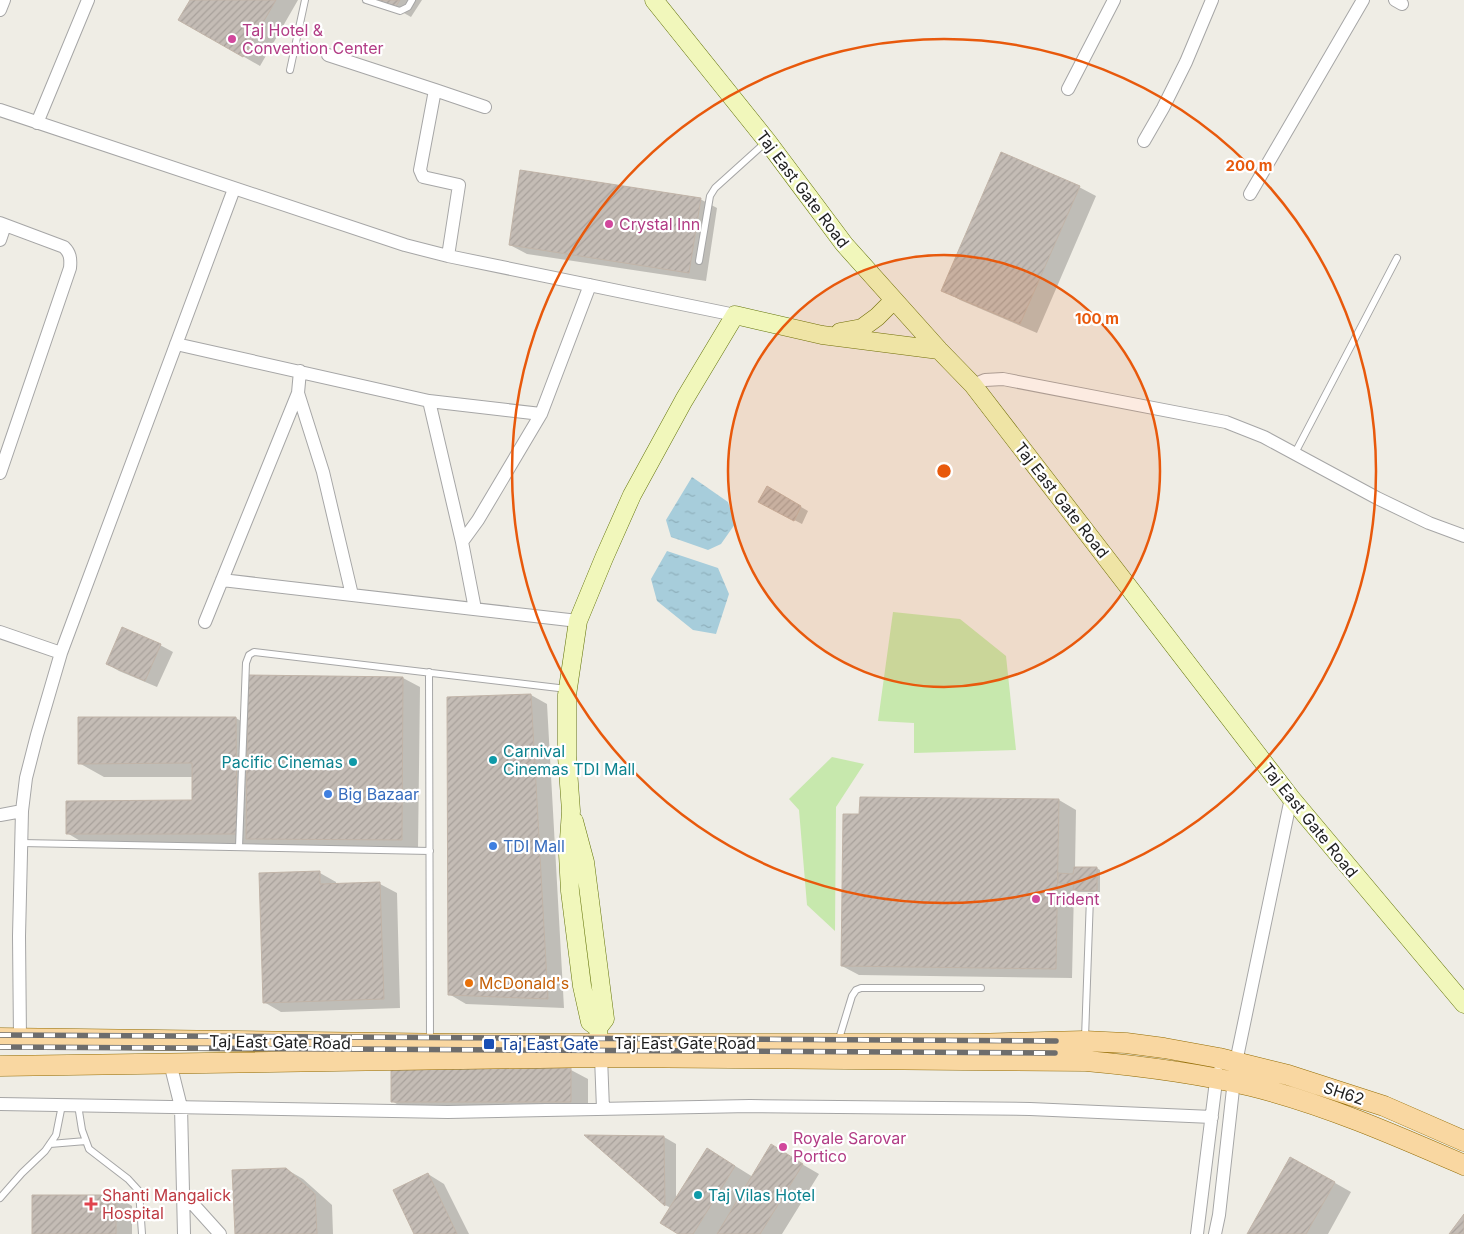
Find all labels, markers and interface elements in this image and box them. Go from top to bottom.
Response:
place label: Taj Hotel & Convention Center [242,20,384,58]
marker: Taj Hotel & Convention Center [226,33,238,45]
street label: Taj East Gate Road [752,126,854,252]
text: 200 m [1226,156,1272,175]
place label: Crystal Inn [619,214,700,234]
marker: Crystal Inn [603,218,615,230]
text: 100 m [1075,309,1119,328]
street label: Taj East Gate Road [1010,438,1114,562]
centre of rings [935,462,953,480]
place label: Carnival Cinemas TDI Mall [503,741,635,779]
place label: Pacific Cinemas [222,752,343,772]
marker: Carnival Cinemas TDI Mall [487,754,499,766]
marker: Pacific Cinemas [347,756,359,768]
street label: Taj East Gate Road [1258,759,1362,881]
place label: Big Bazaar [338,784,419,804]
marker: Big Bazaar [322,788,334,800]
place label: TDI Mall [503,836,565,856]
marker: TDI Mall [487,840,499,852]
place label: Trident [1046,889,1099,909]
marker: Trident [1030,893,1042,905]
place label: McDonald's [479,973,569,993]
marker: McDonald's [463,977,475,989]
street label: Taj East Gate Road [209,1031,351,1053]
street label: Taj East Gate Road [614,1033,756,1053]
place label: Taj East Gate [500,1034,599,1054]
marker: Taj East Gate [482,1037,496,1051]
street label: SH62 [1321,1077,1367,1109]
place label: Royale Sarovar Portico [793,1128,906,1166]
marker: Royale Sarovar Portico [777,1141,789,1153]
place label: Shanti Mangalick Hospital [102,1185,231,1223]
place label: Taj Vilas Hotel [708,1185,815,1205]
marker: Taj Vilas Hotel [692,1189,704,1201]
marker: Shanti Mangalick Hospital [84,1197,98,1211]

